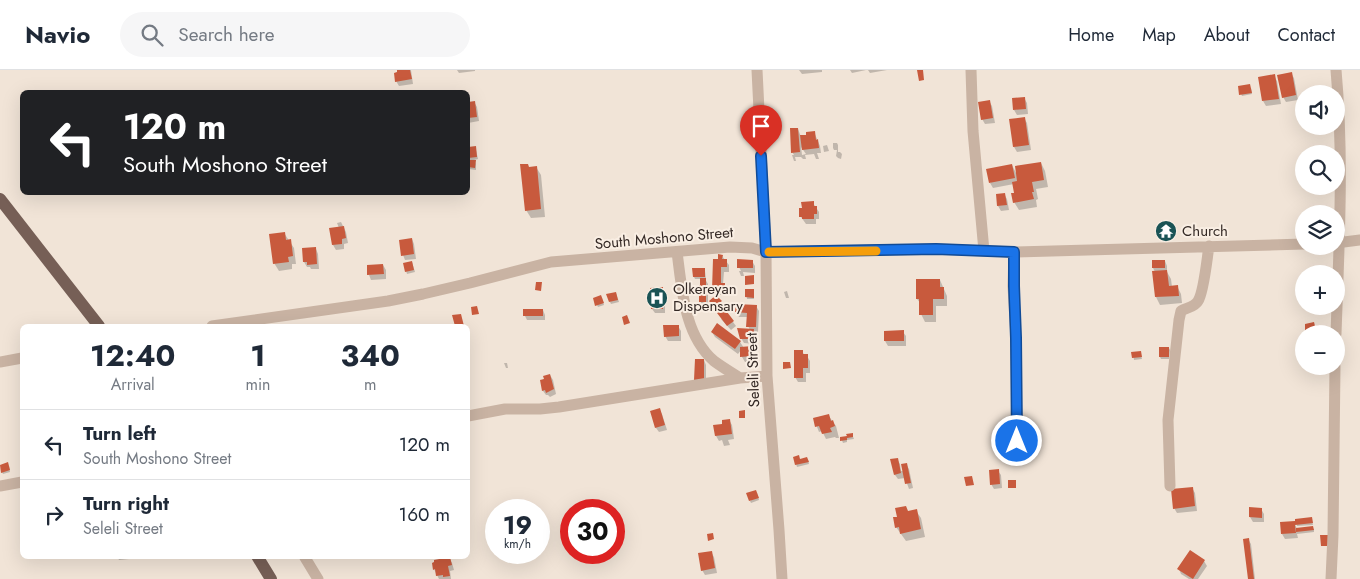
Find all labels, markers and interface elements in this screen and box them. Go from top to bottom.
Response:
search box [120,12,470,57]
text: Navio [25,17,90,52]
icon: search [138,21,166,49]
text: Search here [178,21,274,48]
text: Home [1068,22,1114,48]
text: Map [1142,22,1176,48]
text: About [1204,22,1249,48]
text: Contact [1277,22,1335,48]
map controls [1295,85,1345,375]
button: sound [1295,85,1345,135]
text: 120 m [123,102,226,152]
pin [740,105,782,156]
icon: left [40,110,105,175]
icon: arrive [747,112,775,140]
button: search [1295,145,1345,195]
text: South Moshono Street [123,148,327,180]
button: layers [1295,205,1345,255]
temple icon: Church [1154,219,1178,243]
place label: Church [1182,220,1228,242]
street label: South Moshono Street [594,221,735,255]
button: + [1295,265,1345,315]
place label: Olkereyan Dispensary [673,278,743,317]
hospital icon: Olkereyan Dispensary [645,286,669,310]
button: − [1295,325,1345,375]
street label: Seleli Street [741,332,765,408]
text: 12:40 [90,334,175,377]
text: 1 [250,334,266,377]
text: 340 [341,334,400,377]
text: Arrival [111,373,155,396]
text: min [245,373,271,396]
text: m [364,373,376,396]
position arrow [990,414,1042,466]
text: Turn left [83,420,156,447]
icon: left [40,431,68,459]
text: 120 m [399,431,450,458]
text: South Moshono Street [83,447,231,470]
text: Turn right [83,490,169,517]
speed limit sign: 30 [560,499,625,564]
icon: right [40,501,68,529]
text: 160 m [399,501,450,528]
text: 19 [503,507,532,543]
text: Seleli Street [83,517,163,540]
text: km/h [504,535,531,553]

